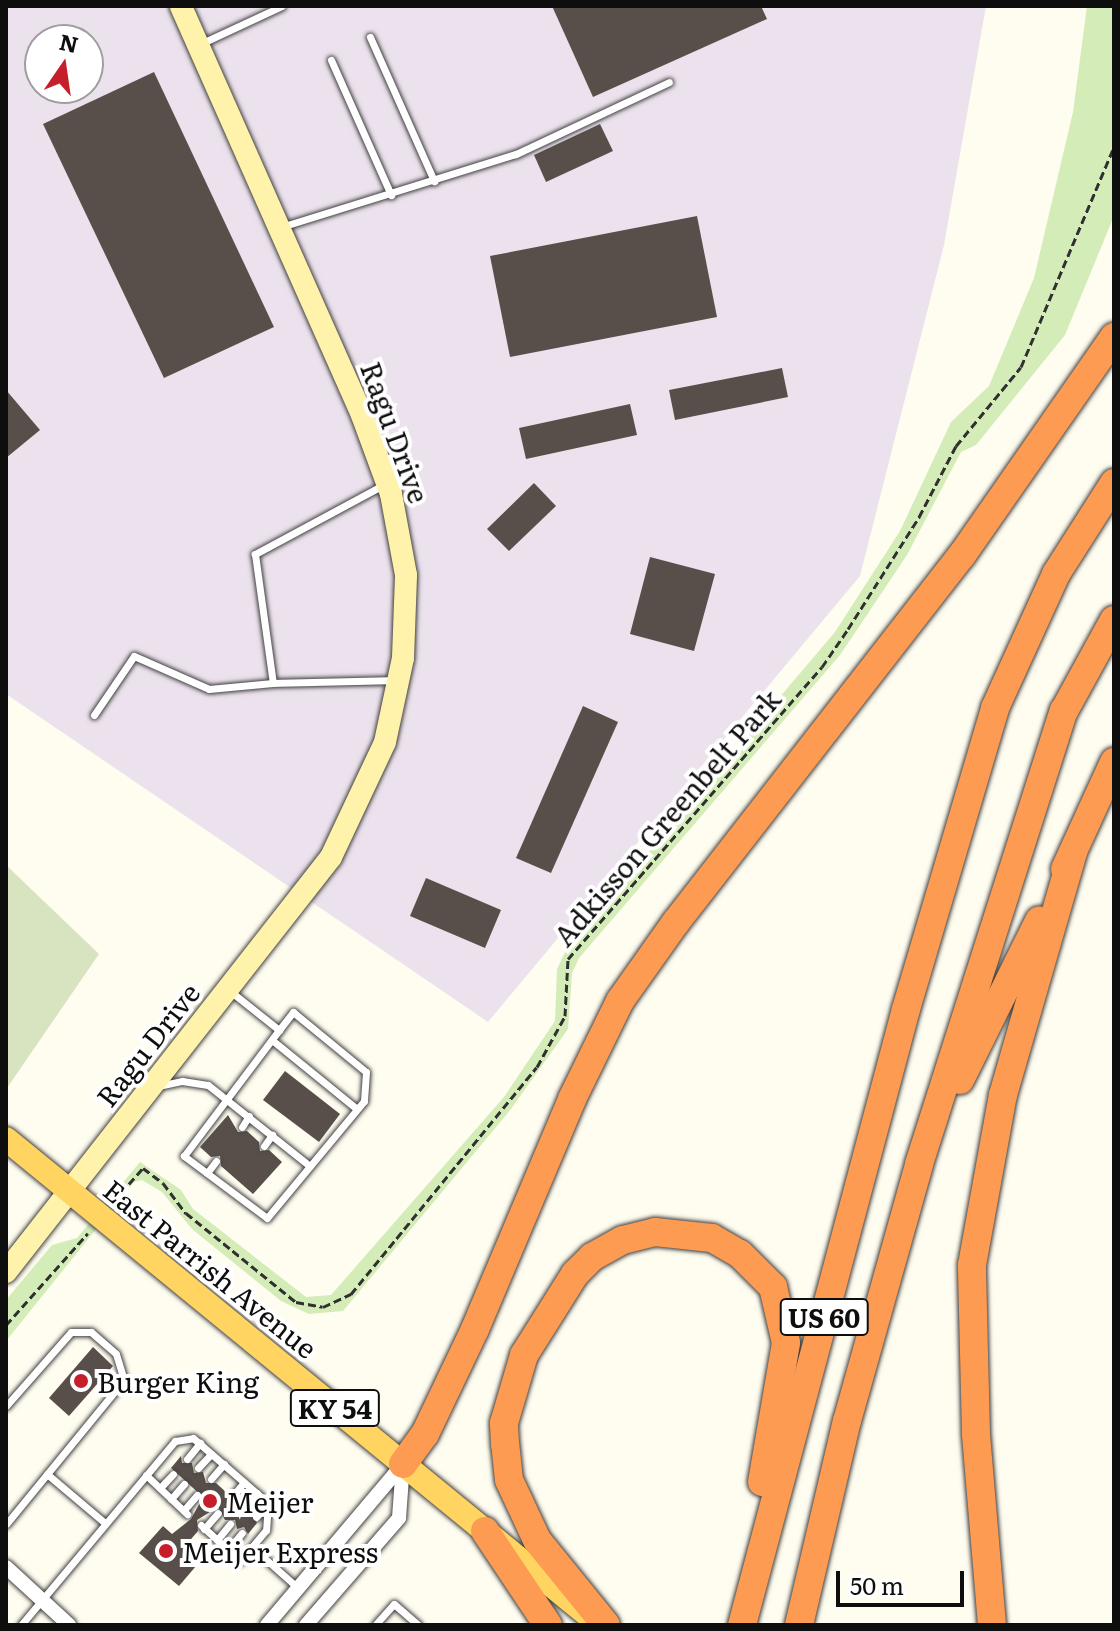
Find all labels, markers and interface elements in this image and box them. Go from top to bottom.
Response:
north arrow [24,24,104,104]
text: N [56,24,82,60]
street label: Ragu Drive [355,357,437,507]
street label: Adkisson Greenbelt Park [546,682,786,952]
street label: Ragu Drive [88,976,206,1112]
street label: East Parrish Avenue [98,1172,324,1364]
road number: US 60 [778,1295,870,1339]
place label: Burger King [97,1364,259,1398]
marker: Burger King [72,1372,90,1390]
road number: KY 54 [289,1386,381,1430]
place label: Meijer [226,1484,314,1518]
marker: Meijer [201,1492,219,1510]
place label: Meijer Express [182,1534,378,1568]
marker: Meijer Express [157,1542,175,1560]
scale bar [840,1555,968,1605]
text: 50 m [850,1567,904,1602]

